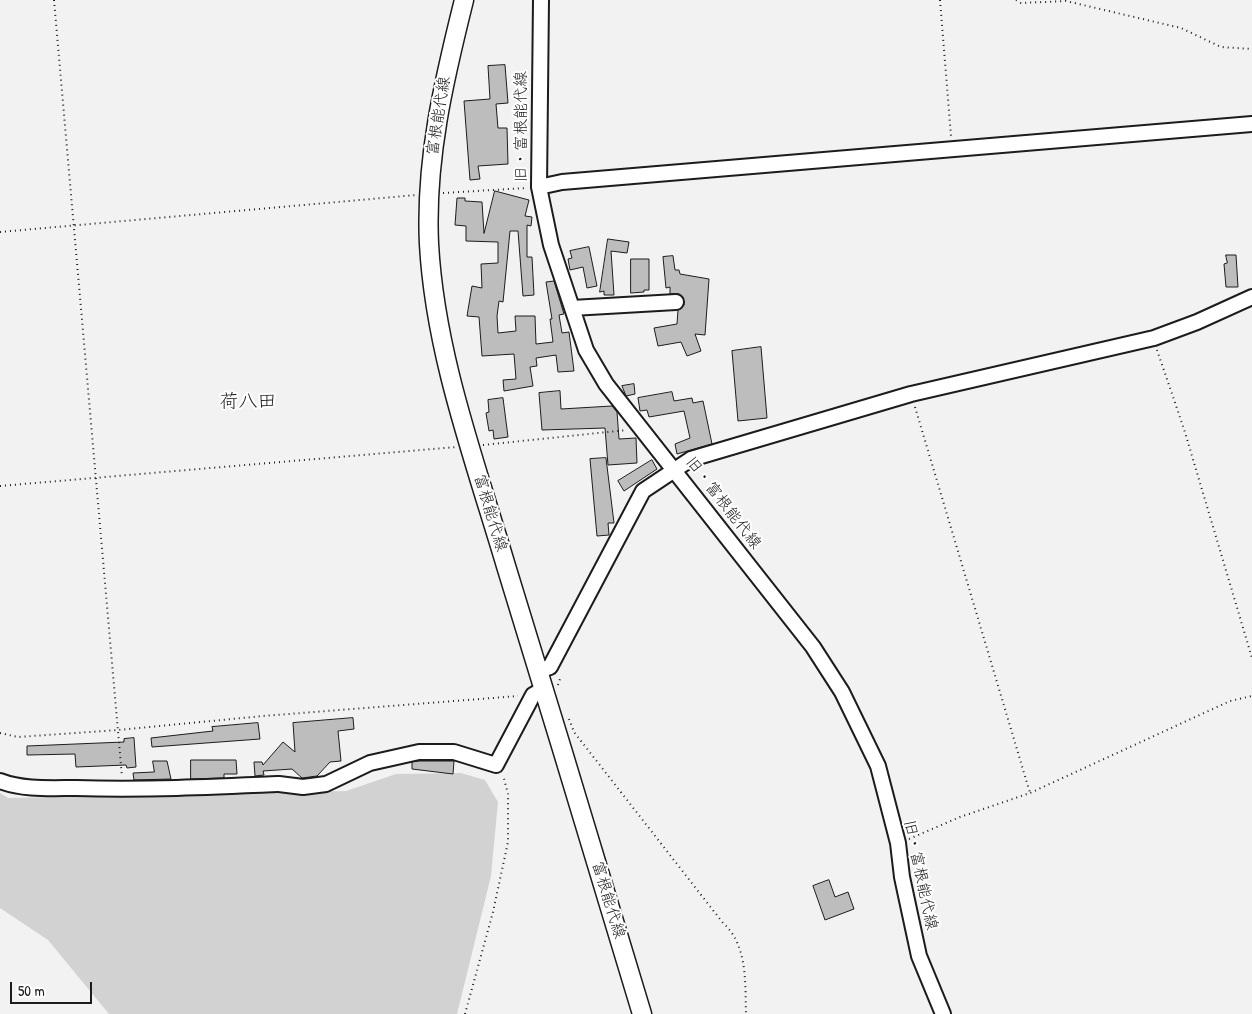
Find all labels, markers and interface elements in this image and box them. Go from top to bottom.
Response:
street label: 旧・富根能代線 [512,71,532,183]
street label: 富根能代線 [423,75,455,157]
district label: 荷八田 [220,391,276,413]
street label: 旧・富根能代線 [681,453,765,553]
street label: 富根能代線 [469,472,511,554]
street label: 旧・富根能代線 [899,818,941,932]
street label: 富根能代線 [587,859,629,941]
scale bar [12,972,95,1004]
text: 50 m [18,980,45,1001]

